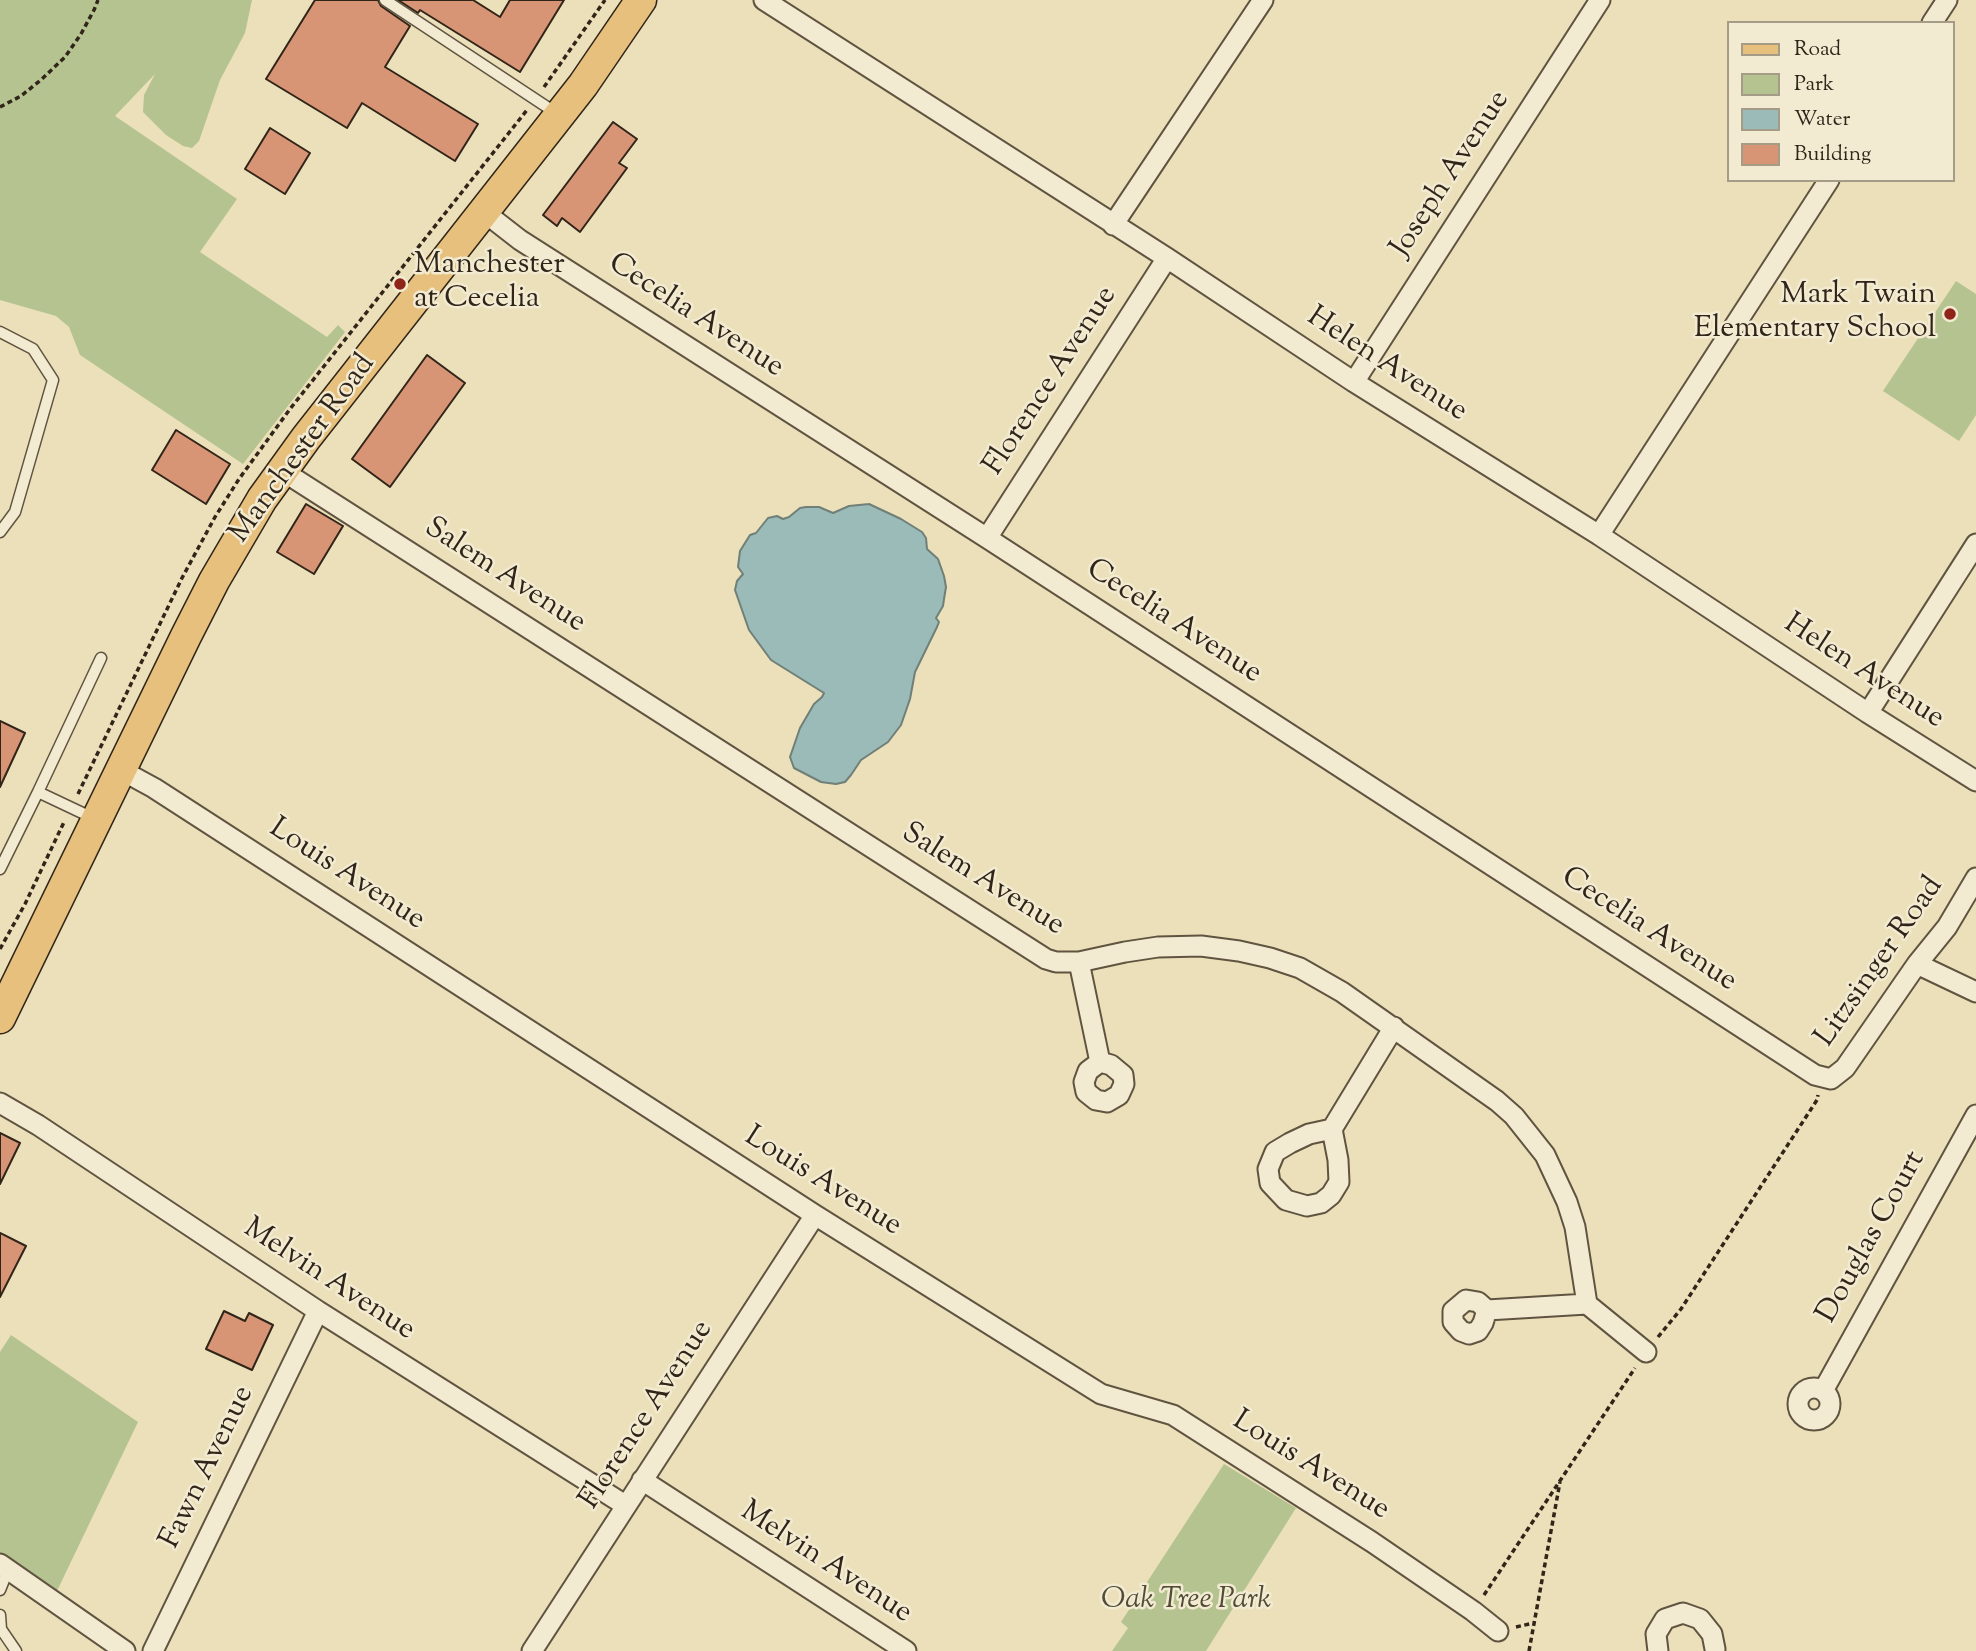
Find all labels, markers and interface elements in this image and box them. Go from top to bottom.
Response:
legend [1728,21,1955,182]
text: Road [1794,35,1841,65]
text: Park [1794,70,1834,100]
street label: Joseph Avenue [1385,85,1519,265]
text: Water [1794,105,1850,135]
text: Building [1794,140,1871,170]
street label: Cecelia Avenue [600,247,790,387]
place label: Manchester at Cecelia [414,249,565,320]
marker: Manchester at Cecelia [392,276,408,292]
place label: Mark Twain Elementary School [1694,279,1936,350]
street label: Florence Avenue [978,281,1126,483]
street label: Helen Avenue [1299,301,1473,431]
marker: Mark Twain Elementary School [1942,306,1958,322]
street label: Manchester Road [223,349,385,551]
street label: Salem Avenue [417,511,591,643]
street label: Cecelia Avenue [1078,553,1268,693]
street label: Helen Avenue [1776,608,1950,738]
street label: Louis Avenue [261,812,431,940]
street label: Salem Avenue [894,817,1070,945]
street label: Cecelia Avenue [1553,861,1743,1001]
street label: Litzsinger Road [1809,871,1953,1055]
street label: Louis Avenue [737,1120,907,1246]
street label: Douglas Court [1811,1146,1935,1330]
street label: Melvin Avenue [235,1212,421,1350]
street label: Florence Avenue [574,1315,722,1517]
street label: Fawn Avenue [154,1381,264,1555]
street label: Louis Avenue [1225,1404,1395,1530]
street label: Melvin Avenue [732,1495,918,1633]
park label: Oak Tree Park [1101,1584,1271,1620]

